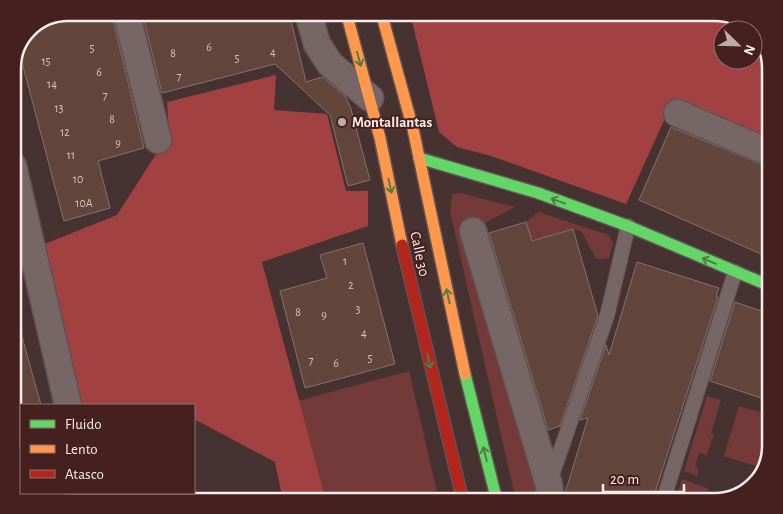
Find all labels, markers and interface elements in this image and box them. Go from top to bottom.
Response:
north arrow [713,20,763,70]
house number: 6 [206,41,212,53]
house number: 5 [89,42,95,54]
text: N [741,42,757,57]
house number: 4 [270,46,276,58]
house number: 8 [170,47,176,59]
one-way arrow [355,51,364,67]
house number: 5 [234,52,240,64]
house number: 15 [41,55,51,67]
house number: 6 [96,66,102,78]
house number: 7 [176,70,182,82]
house number: 14 [47,78,57,90]
house number: 7 [102,89,108,101]
house number: 13 [54,102,64,114]
house number: 8 [109,113,115,125]
place label: Montallantas [352,115,432,130]
marker: Montallantas [336,116,348,128]
house number: 12 [60,126,70,138]
house number: 9 [115,137,121,149]
house number: 11 [67,149,75,161]
house number: 10 [73,173,83,185]
one-way arrow [386,177,396,193]
one-way arrow [551,196,567,205]
house number: 10A [75,197,93,209]
street label: Calle 30 [407,230,432,278]
house number: 1 [343,255,347,267]
one-way arrow [702,255,717,265]
house number: 2 [348,279,354,291]
one-way arrow [443,288,452,304]
house number: 3 [356,303,361,315]
house number: 8 [295,306,301,318]
house number: 9 [321,309,327,321]
house number: 4 [361,327,367,339]
house number: 5 [367,352,373,364]
one-way arrow [425,353,434,369]
house number: 7 [308,354,314,366]
house number: 6 [333,357,339,369]
legend [20,404,195,494]
text: Fluido [65,417,102,432]
text: Lento [65,442,98,457]
one-way arrow [480,447,489,463]
scale bar [603,462,684,494]
text: Atasco [65,467,104,482]
text: 20 m [610,472,639,487]

